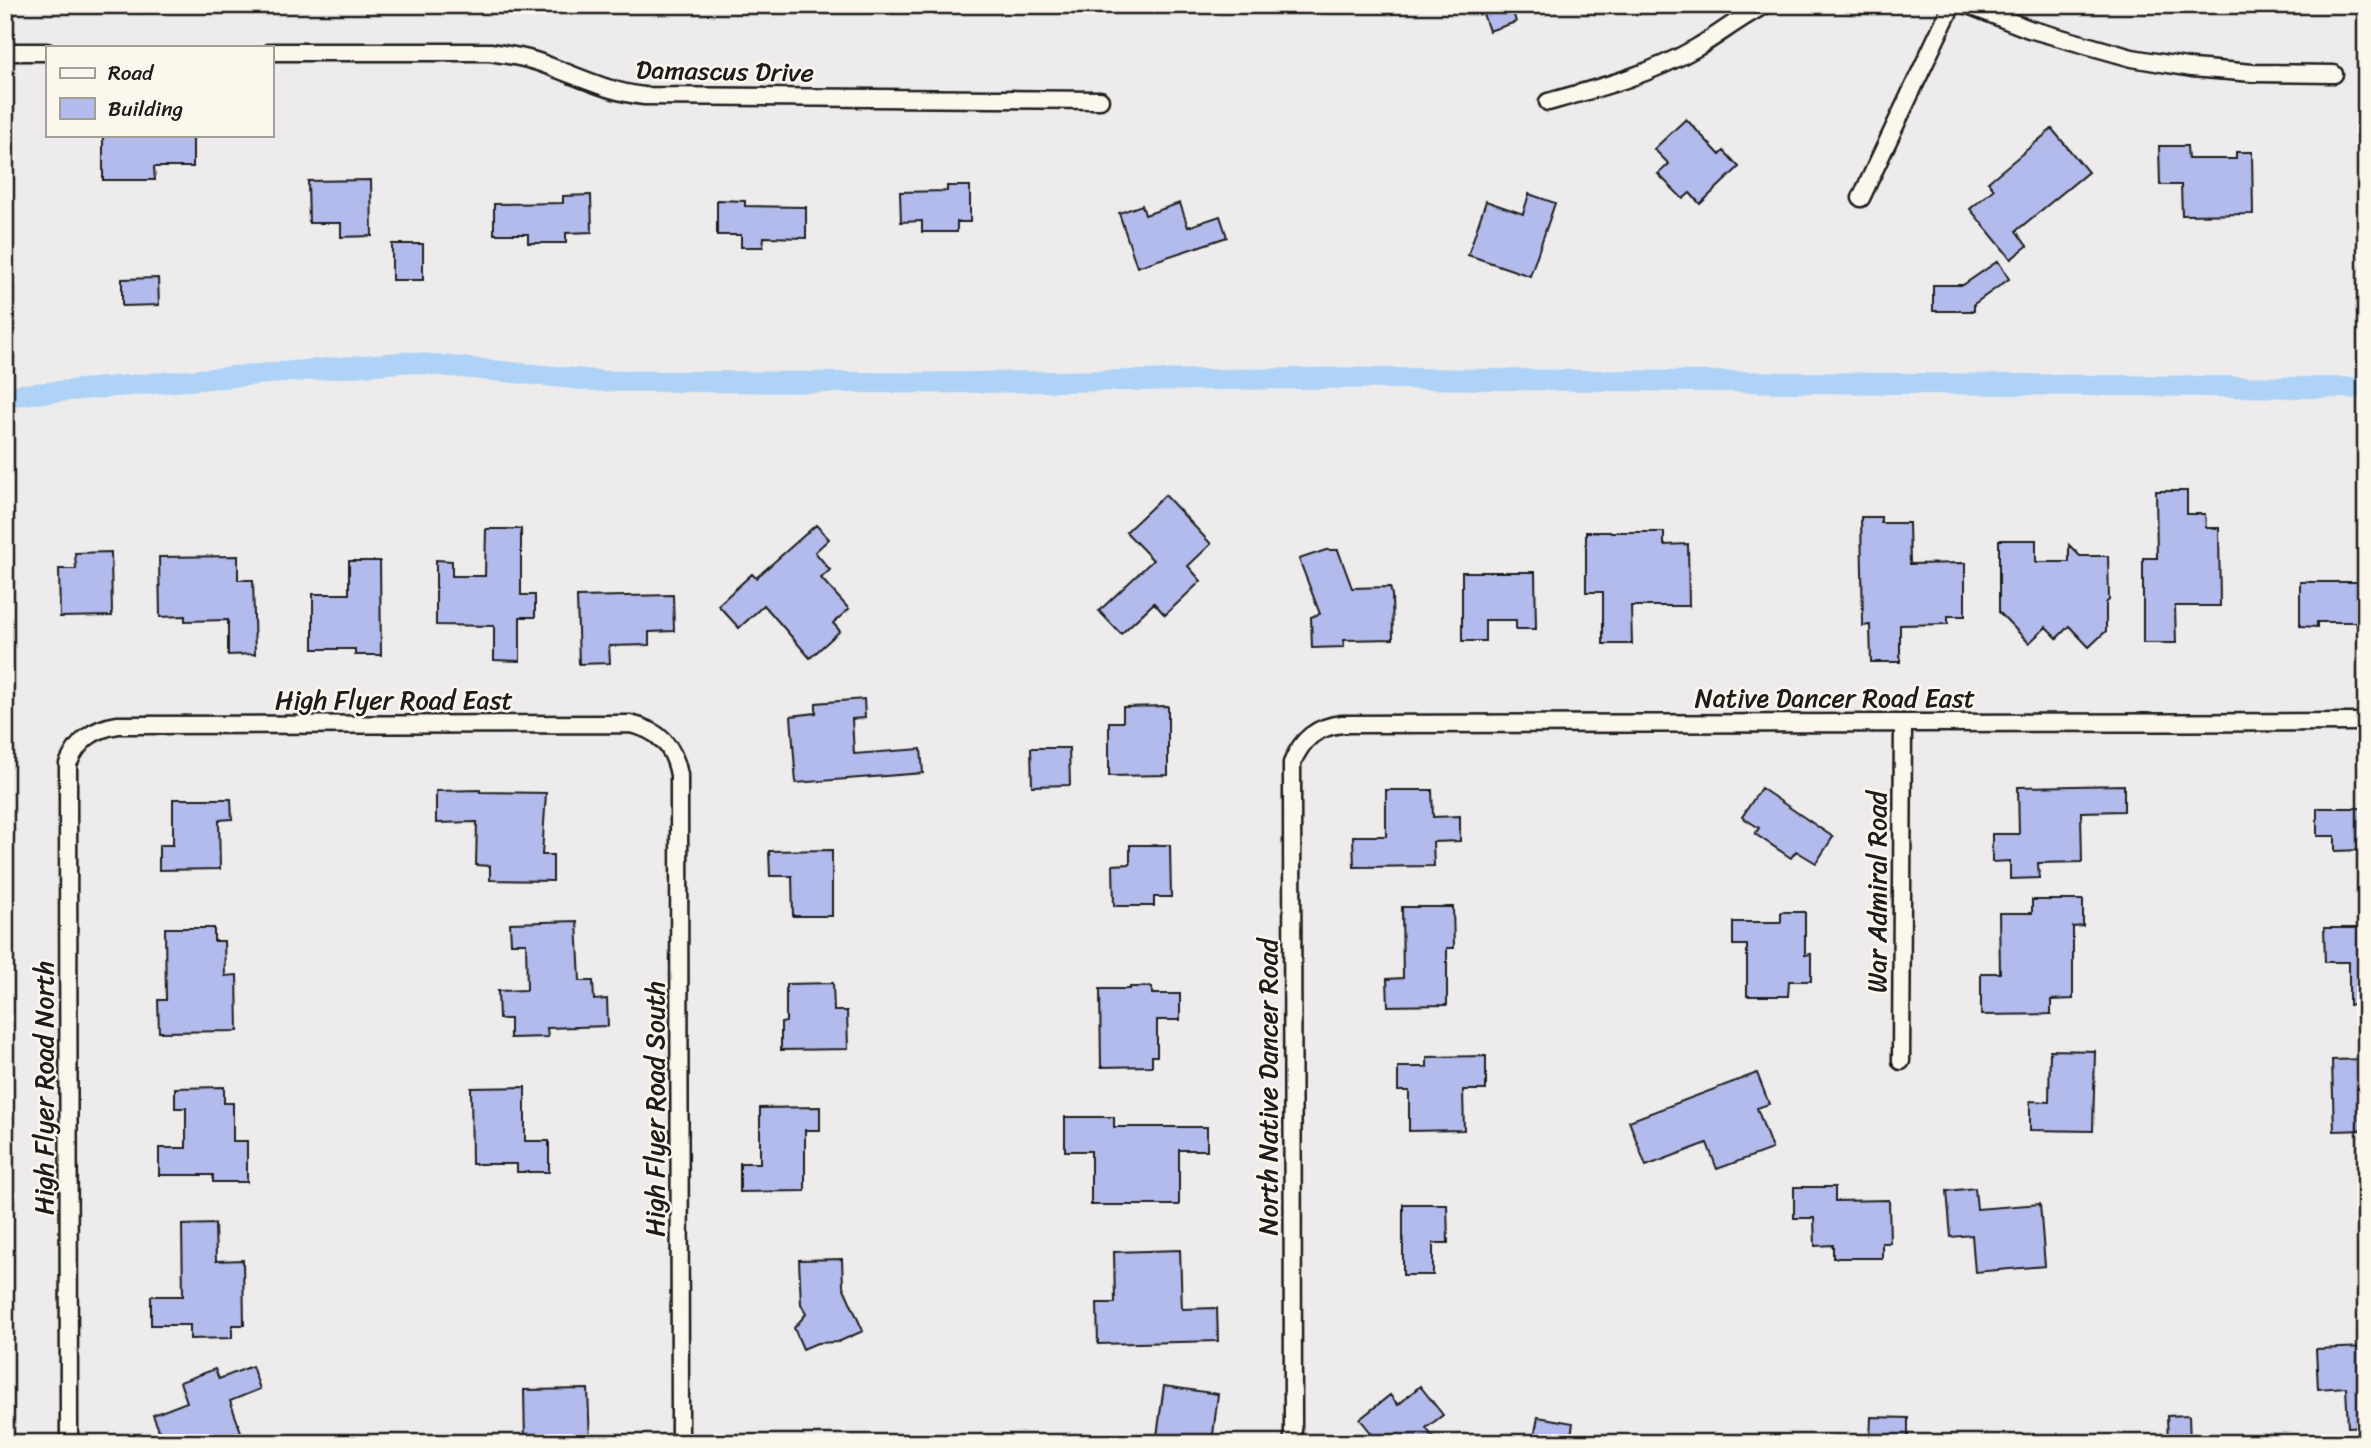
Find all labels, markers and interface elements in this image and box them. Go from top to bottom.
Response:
legend [46,46,273,136]
street label: Damascus Drive [636,46,814,96]
text: Road [108,54,155,92]
text: Building [108,90,184,128]
street label: Native Dancer Road East [1695,675,1975,721]
street label: High Flyer Road East [275,677,513,723]
street label: War Admiral Road [1854,789,1900,993]
street label: North Native Dancer Road [1245,936,1291,1236]
street label: High Flyer Road North [21,961,67,1215]
street label: High Flyer Road South [632,981,678,1237]

